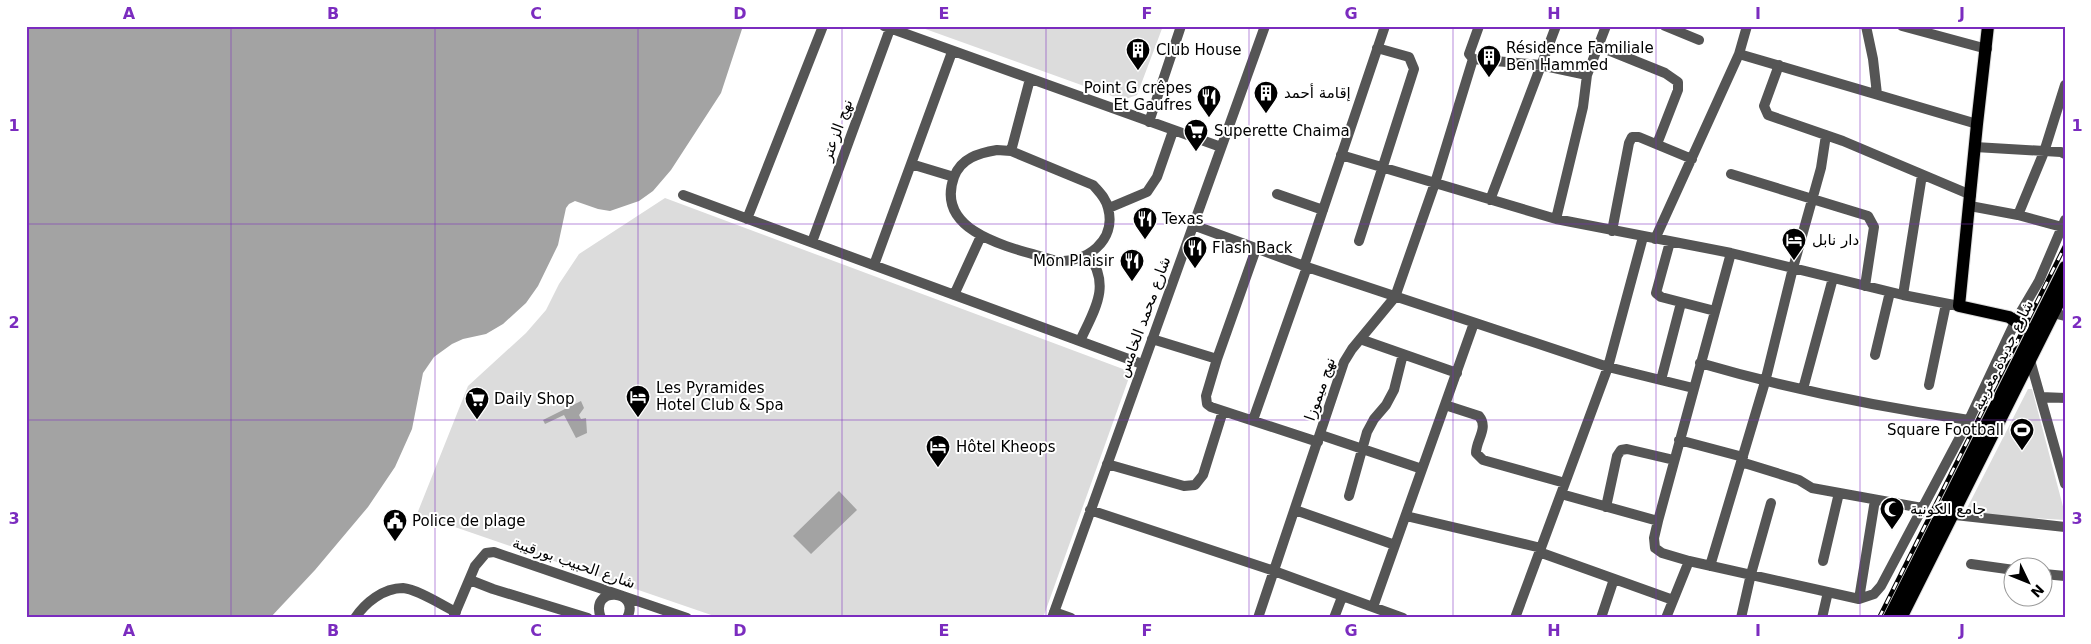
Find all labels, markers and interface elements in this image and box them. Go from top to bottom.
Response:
text: A [123,4,136,23]
text: B [327,4,339,23]
text: C [530,4,542,23]
text: D [733,4,747,23]
text: E [939,4,949,23]
text: F [1142,4,1152,23]
text: G [1344,4,1358,23]
text: H [1547,4,1561,23]
text: I [1755,4,1761,23]
text: J [1958,4,1965,23]
building icon: Club House [1125,37,1151,71]
place label: Résidence Familiale Ben Hammed [1506,39,1654,74]
place label: Club House [1156,41,1241,59]
building icon: Résidence Familiale Ben Hammed [1476,44,1502,78]
place label: Point G crêpes Et Gaufres [1084,79,1192,114]
building icon: إقامة أحمد [1253,80,1279,114]
place label: إقامة أحمد [1284,83,1351,102]
restaurant icon: Point G crêpes Et Gaufres [1196,84,1222,118]
street label: نهج الزعتر [817,97,856,164]
text: 1 [8,116,20,135]
text: 1 [2071,116,2083,135]
supermarket icon: Superette Chaima [1183,118,1209,152]
place label: Superette Chaima [1214,122,1350,140]
restaurant icon: Texas [1132,206,1158,240]
place label: Texas [1161,210,1204,228]
hotel icon: دار نابل [1781,227,1807,261]
place label: دار نابل [1812,231,1859,249]
restaurant icon: Flash Back [1182,235,1208,269]
place label: Flash Back [1212,239,1293,257]
restaurant icon: Mon Plaisir [1119,248,1145,282]
place label: Mon Plaisir [1033,252,1115,270]
street label: شارع محمد الخامس [1114,254,1174,380]
street label: شارع جديدة مغربية [1969,297,2037,413]
text: 2 [8,313,20,332]
text: 2 [2071,313,2083,332]
street label: نهج ميموزا [1301,355,1339,423]
place label: Les Pyramides Hotel Club & Spa [656,379,784,414]
hotel icon: Les Pyramides Hotel Club & Spa [625,384,651,418]
supermarket icon: Daily Shop [464,386,490,420]
place label: Daily Shop [494,390,574,408]
sports icon: Square Football [2009,417,2035,451]
place label: Square Football [1887,421,2004,439]
hotel icon: Hôtel Kheops [925,434,951,468]
place label: Hôtel Kheops [956,438,1056,456]
mosque icon: جامع الكونية [1879,496,1905,530]
place label: جامع الكونية [1910,500,1986,518]
public building icon: Police de plage [382,508,408,542]
text: 3 [8,509,20,528]
text: 3 [2071,509,2083,528]
place label: Police de plage [412,512,525,530]
street label: شارع الحبيب بورقيبة [510,534,638,592]
north arrow [2004,556,2054,606]
text: N [2028,581,2047,601]
text: A [123,621,136,640]
text: B [327,621,339,640]
text: C [530,621,542,640]
text: D [733,621,747,640]
text: E [939,621,949,640]
text: F [1142,621,1152,640]
text: G [1344,621,1358,640]
text: H [1547,621,1561,640]
text: I [1755,621,1761,640]
text: J [1958,621,1965,640]

